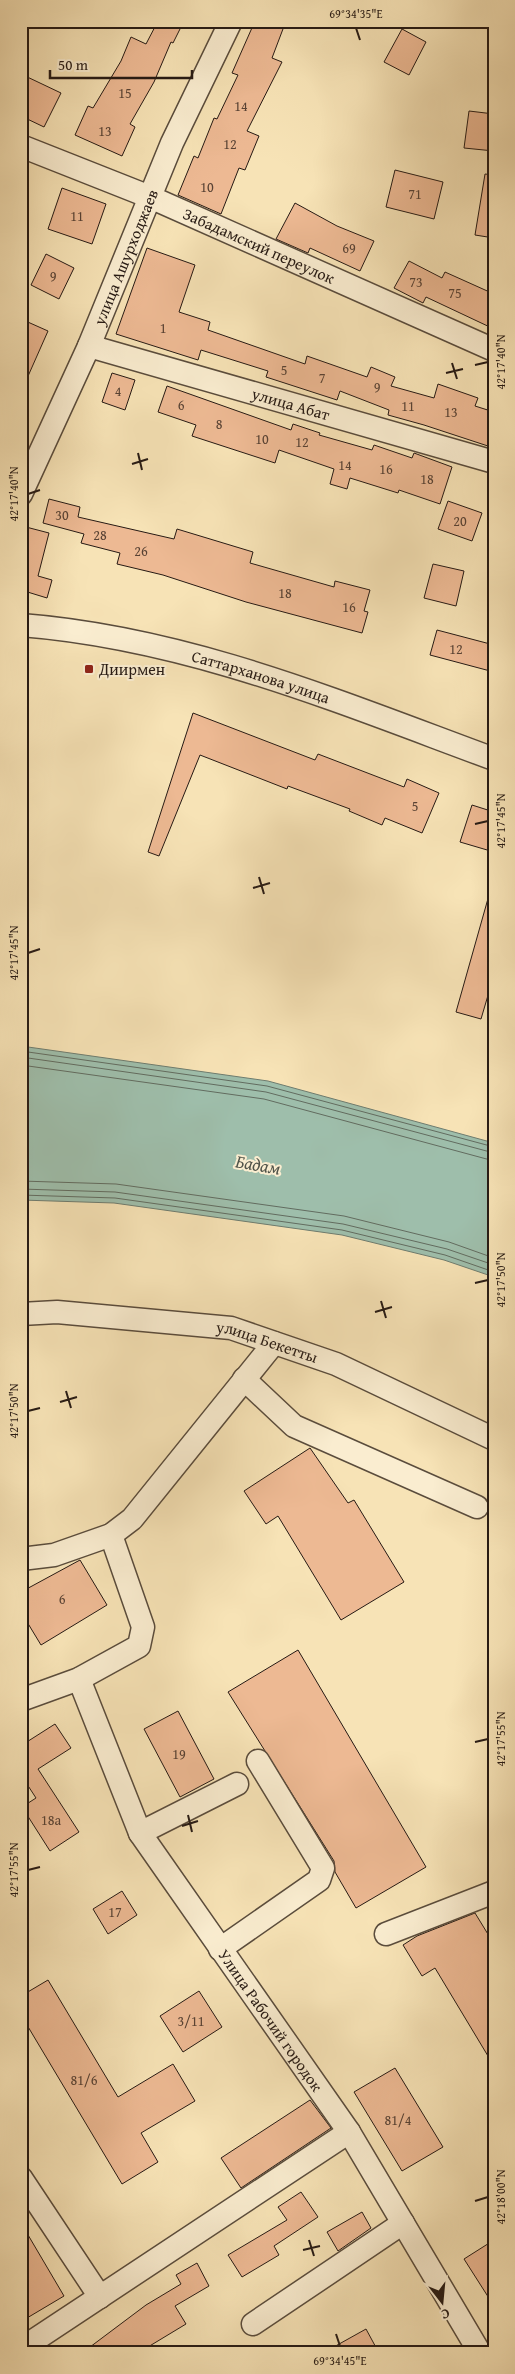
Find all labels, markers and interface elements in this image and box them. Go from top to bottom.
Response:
text: 69°34'35"E [329,5,383,22]
scale bar [50,48,192,80]
text: 50 m [58,54,89,75]
house number: 15 [118,83,132,103]
house number: 14 [234,96,248,116]
house number: 13 [98,121,112,141]
house number: 12 [223,134,237,154]
house number: 10 [200,177,214,197]
house number: 71 [408,184,422,204]
street label: улица Ашурходжаев [86,185,164,330]
street label: Забадамский переулок [179,201,339,290]
house number: 11 [70,206,84,226]
house number: 69 [342,238,356,258]
house number: 9 [50,266,57,286]
house number: 73 [409,272,423,292]
house number: 75 [448,283,462,303]
house number: 1 [160,318,166,338]
text: 42°17'40"N [492,334,509,390]
house number: 5 [281,360,287,380]
house number: 7 [319,368,326,388]
house number: 9 [374,377,381,397]
house number: 4 [115,381,122,401]
street label: улица Абат [248,381,333,426]
house number: 6 [178,395,185,415]
house number: 11 [401,396,415,416]
house number: 13 [444,402,458,422]
house number: 8 [216,414,223,434]
house number: 10 [255,429,269,449]
house number: 12 [295,432,309,452]
house number: 14 [338,455,352,475]
house number: 16 [379,459,393,479]
text: 42°17'40"N [5,466,22,522]
house number: 18 [420,469,434,489]
house number: 30 [55,505,69,525]
house number: 20 [453,511,467,531]
house number: 28 [93,525,107,545]
house number: 26 [134,541,148,561]
house number: 18 [278,583,292,603]
house number: 16 [342,597,356,617]
house number: 12 [449,639,463,659]
street label: Саттарханова улица [189,644,334,710]
place label: Диирмен [98,657,165,681]
marker: Диирмен [83,663,95,675]
text: 42°17'45"N [492,793,509,849]
house number: 5 [412,796,418,816]
text: 42°17'45"N [5,925,22,981]
water label: Бадам [233,1147,283,1182]
text: 42°17'50"N [492,1252,509,1308]
street label: улица Бекетты [214,1315,321,1369]
text: 42°17'50"N [5,1383,22,1439]
house number: 6 [59,1589,66,1609]
text: 42°17'55"N [492,1711,509,1767]
house number: 19 [172,1744,186,1764]
house number: 18а [41,1810,61,1830]
text: 42°17'55"N [5,1842,22,1898]
house number: 17 [108,1902,122,1922]
street label: Улица Рабочий городок [213,1944,329,2097]
house number: 3/11 [178,2011,204,2031]
house number: 81/6 [71,2070,98,2090]
house number: 81/4 [385,2110,412,2130]
text: 42°18'00"N [492,2169,509,2225]
north arrow [418,2276,468,2326]
text: С [439,2304,452,2325]
text: 69°34'45"E [313,2352,367,2369]

